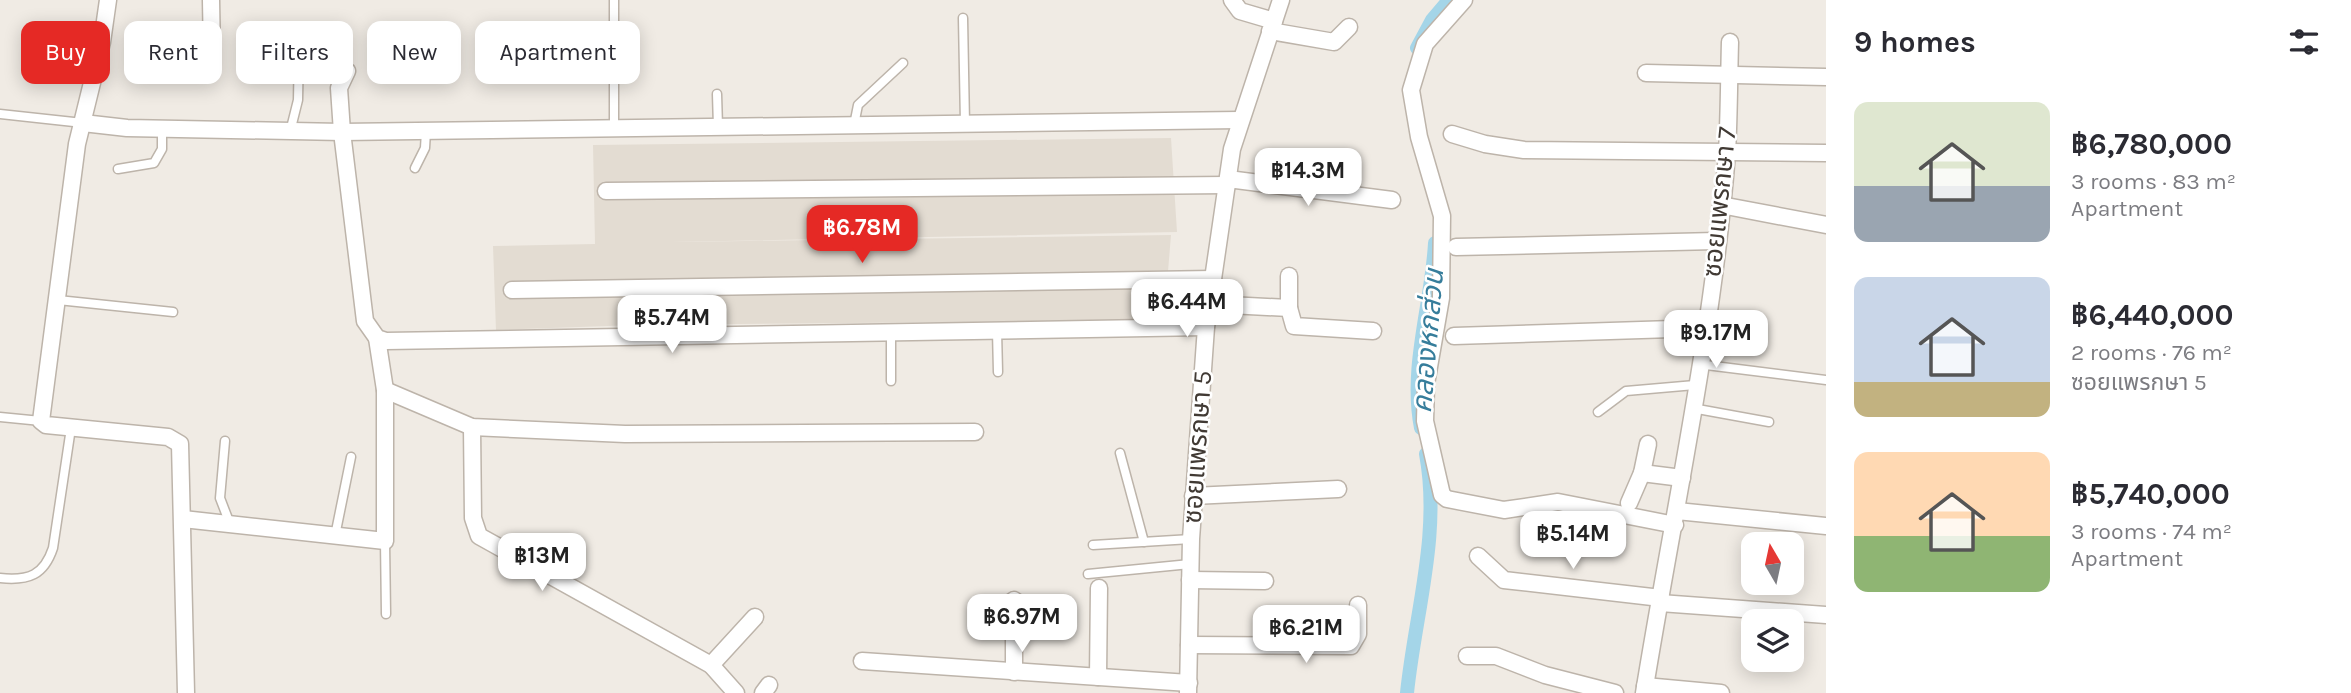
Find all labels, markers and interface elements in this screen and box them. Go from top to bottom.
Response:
chip: Buy [21,21,110,84]
chip: Rent [124,21,222,84]
chip: Filters [236,21,353,84]
chip: New [367,21,461,84]
chip: Apartment [475,21,640,84]
icon: filters [2285,23,2323,61]
text: 9 homes [1854,24,1976,60]
street label: ซอยแพรกษา 7 [1696,125,1743,279]
text: ฿6,780,000 [2071,126,2232,162]
icon: home [1910,130,1994,214]
pin: ฿14.3M [1251,148,1365,208]
text: ฿14.3M [1271,157,1345,184]
text: 3 rooms · 83 m² [2071,168,2236,195]
text: Apartment [2071,195,2183,222]
pin: ฿6.78M [805,205,919,265]
text: ฿6.78M [823,214,901,241]
water label: คลองหกส่วน [1405,266,1450,414]
pin: ฿6.44M [1130,280,1244,339]
text: ฿6.44M [1147,288,1227,315]
pin: ฿5.74M [615,296,729,355]
text: ฿6,440,000 [2071,297,2233,333]
text: ฿5.74M [634,304,710,331]
icon: home [1910,305,1994,389]
pin: ฿9.17M [1659,310,1773,370]
text: ฿9.17M [1680,319,1752,346]
text: 2 rooms · 76 m² [2071,339,2232,366]
street label: ซอยแพรกษา 5 [1177,369,1218,525]
text: ซอยแพรกษา 5 [2071,369,2207,396]
text: ฿5,740,000 [2071,476,2230,512]
icon: home [1910,480,1994,564]
pin: ฿5.14M [1516,512,1630,571]
text: 3 rooms · 74 m² [2071,518,2232,545]
text: ฿5.14M [1536,520,1610,547]
north arrow [1741,532,1804,595]
map controls [1741,532,1804,672]
pin: ฿13M [501,534,583,593]
text: ฿13M [514,542,570,569]
text: Apartment [2071,545,2183,572]
pin: ฿6.97M [965,594,1079,654]
text: ฿6.97M [983,603,1061,630]
pin: ฿6.21M [1249,606,1363,665]
button: layers [1741,609,1804,672]
text: ฿6.21M [1269,614,1343,641]

